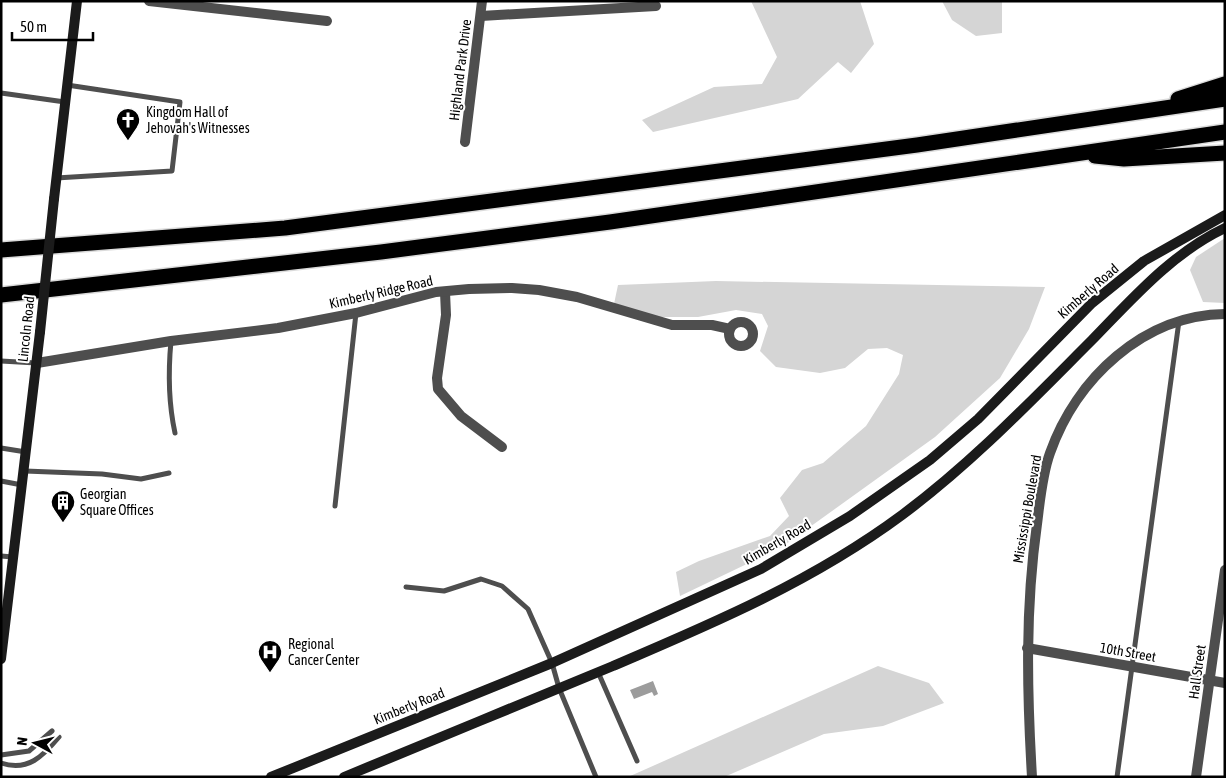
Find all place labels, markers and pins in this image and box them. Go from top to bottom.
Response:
place label: Kingdom Hall of Jehovah's Witnesses [146,104,250,136]
church icon: Kingdom Hall of Jehovah's Witnesses [115,107,141,141]
place label: Georgian Square Offices [80,486,154,518]
building icon: Georgian Square Offices [50,489,76,523]
place label: Regional Cancer Center [288,636,360,668]
hospital icon: Regional Cancer Center [257,639,283,673]

